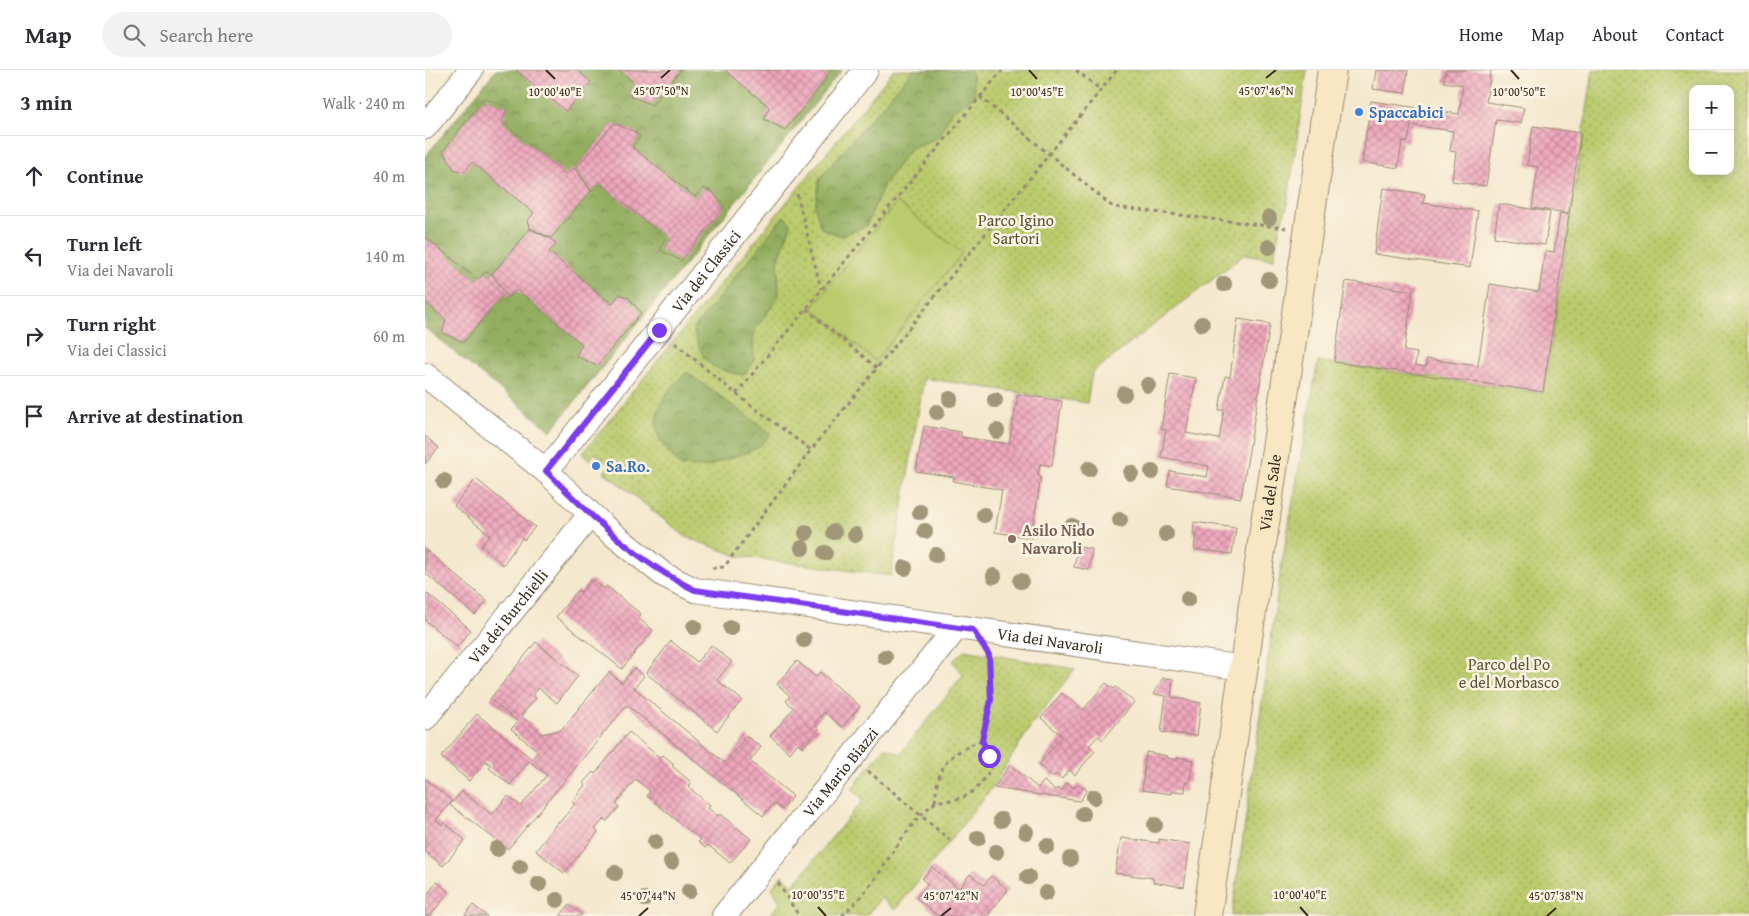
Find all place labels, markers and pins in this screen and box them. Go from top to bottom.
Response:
place label: Spaccabici [1369,100,1444,124]
marker: Spaccabici [1353,106,1365,118]
place label: Sa.Ro. [606,454,650,478]
marker: Sa.Ro. [590,460,602,472]
place label: Asilo Nido Navaroli [1022,518,1095,560]
marker: Asilo Nido Navaroli [1006,533,1018,545]

